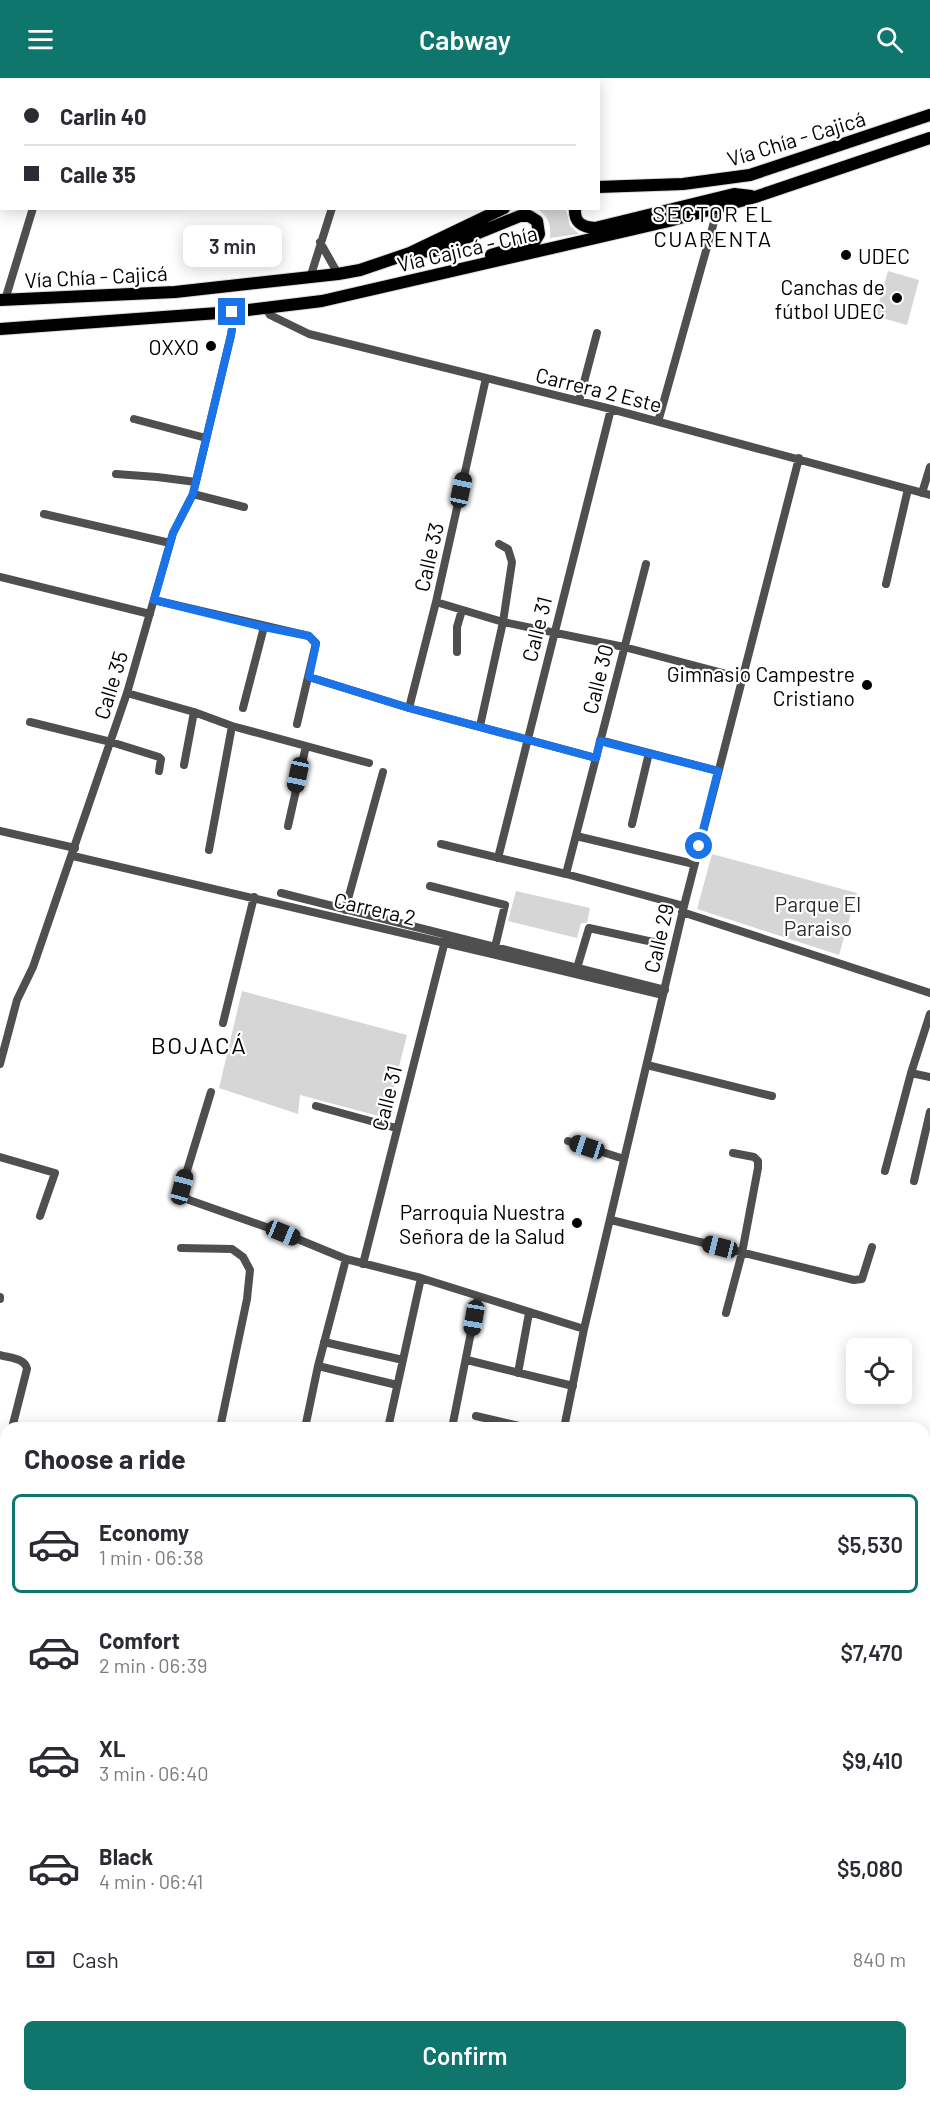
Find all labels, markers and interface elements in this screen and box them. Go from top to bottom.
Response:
icon: menu [24,23,57,56]
text: Cabway [419,23,511,55]
icon: search [873,23,906,56]
text: Carlin 40 [60,103,147,129]
street label: Vía Chía - Cajicá [724,105,868,171]
text: Calle 35 [60,161,136,187]
district label: SECTOR EL CUARENTA [652,200,774,251]
street label: Vía Cajicá - Chía [394,220,540,276]
callout: 3 min [182,225,282,267]
text: 3 min [209,234,256,258]
place label: UDEC [858,243,910,268]
marker: UDEC [839,248,853,262]
street label: Vía Chía - Cajicá [24,260,168,292]
place label: Canchas de fútbol UDEC [775,274,885,323]
marker: Canchas de fútbol UDEC [890,291,904,305]
route end [218,298,245,325]
place label: OXXO [148,334,199,359]
marker: OXXO [204,339,218,353]
street label: Carrera 2 Este [533,361,665,417]
car [448,471,474,509]
street label: Calle 33 [408,520,448,594]
street label: Calle 31 [516,594,556,664]
street label: Calle 30 [576,641,618,717]
street label: Calle 35 [88,648,132,722]
place label: Gimnasio Campestre Cristiano [667,661,855,710]
marker: Gimnasio Campestre Cristiano [860,678,874,692]
car [285,756,311,794]
route start [685,832,712,859]
street label: Carrera 2 [332,886,418,930]
park label: Parque El Paraiso [775,891,861,940]
street label: Calle 29 [638,901,678,975]
district label: BOJACÁ [151,1030,247,1059]
street label: Calle 31 [366,1063,406,1133]
car [567,1133,607,1161]
car [169,1167,195,1207]
place label: Parroquia Nuestra Señora de la Salud [399,1199,565,1248]
marker: Parroquia Nuestra Señora de la Salud [570,1216,584,1230]
car [263,1218,303,1248]
car [700,1234,740,1260]
car [462,1299,486,1337]
map controls [846,1338,912,1404]
button: locate [846,1338,912,1404]
text: Choose a ride [24,1442,186,1474]
icon: car [27,1517,81,1571]
text: Economy [99,1519,189,1545]
text: $5,530 [837,1531,903,1557]
text: 1 min · 06:38 [99,1545,204,1569]
icon: car [27,1625,81,1679]
text: Comfort [99,1627,180,1653]
text: $7,470 [840,1639,903,1665]
text: 2 min · 06:39 [99,1653,207,1677]
icon: car [27,1733,81,1787]
text: XL [99,1735,125,1761]
text: $9,410 [842,1747,903,1773]
text: 3 min · 06:40 [99,1761,209,1785]
icon: car [27,1841,81,1895]
text: Black [99,1843,153,1869]
text: $5,080 [837,1855,903,1881]
text: 4 min · 06:41 [99,1869,203,1893]
icon: cash [24,1943,57,1976]
text: Cash [72,1946,119,1972]
text: 840 m [853,1947,906,1971]
button: Confirm [24,2021,906,2090]

